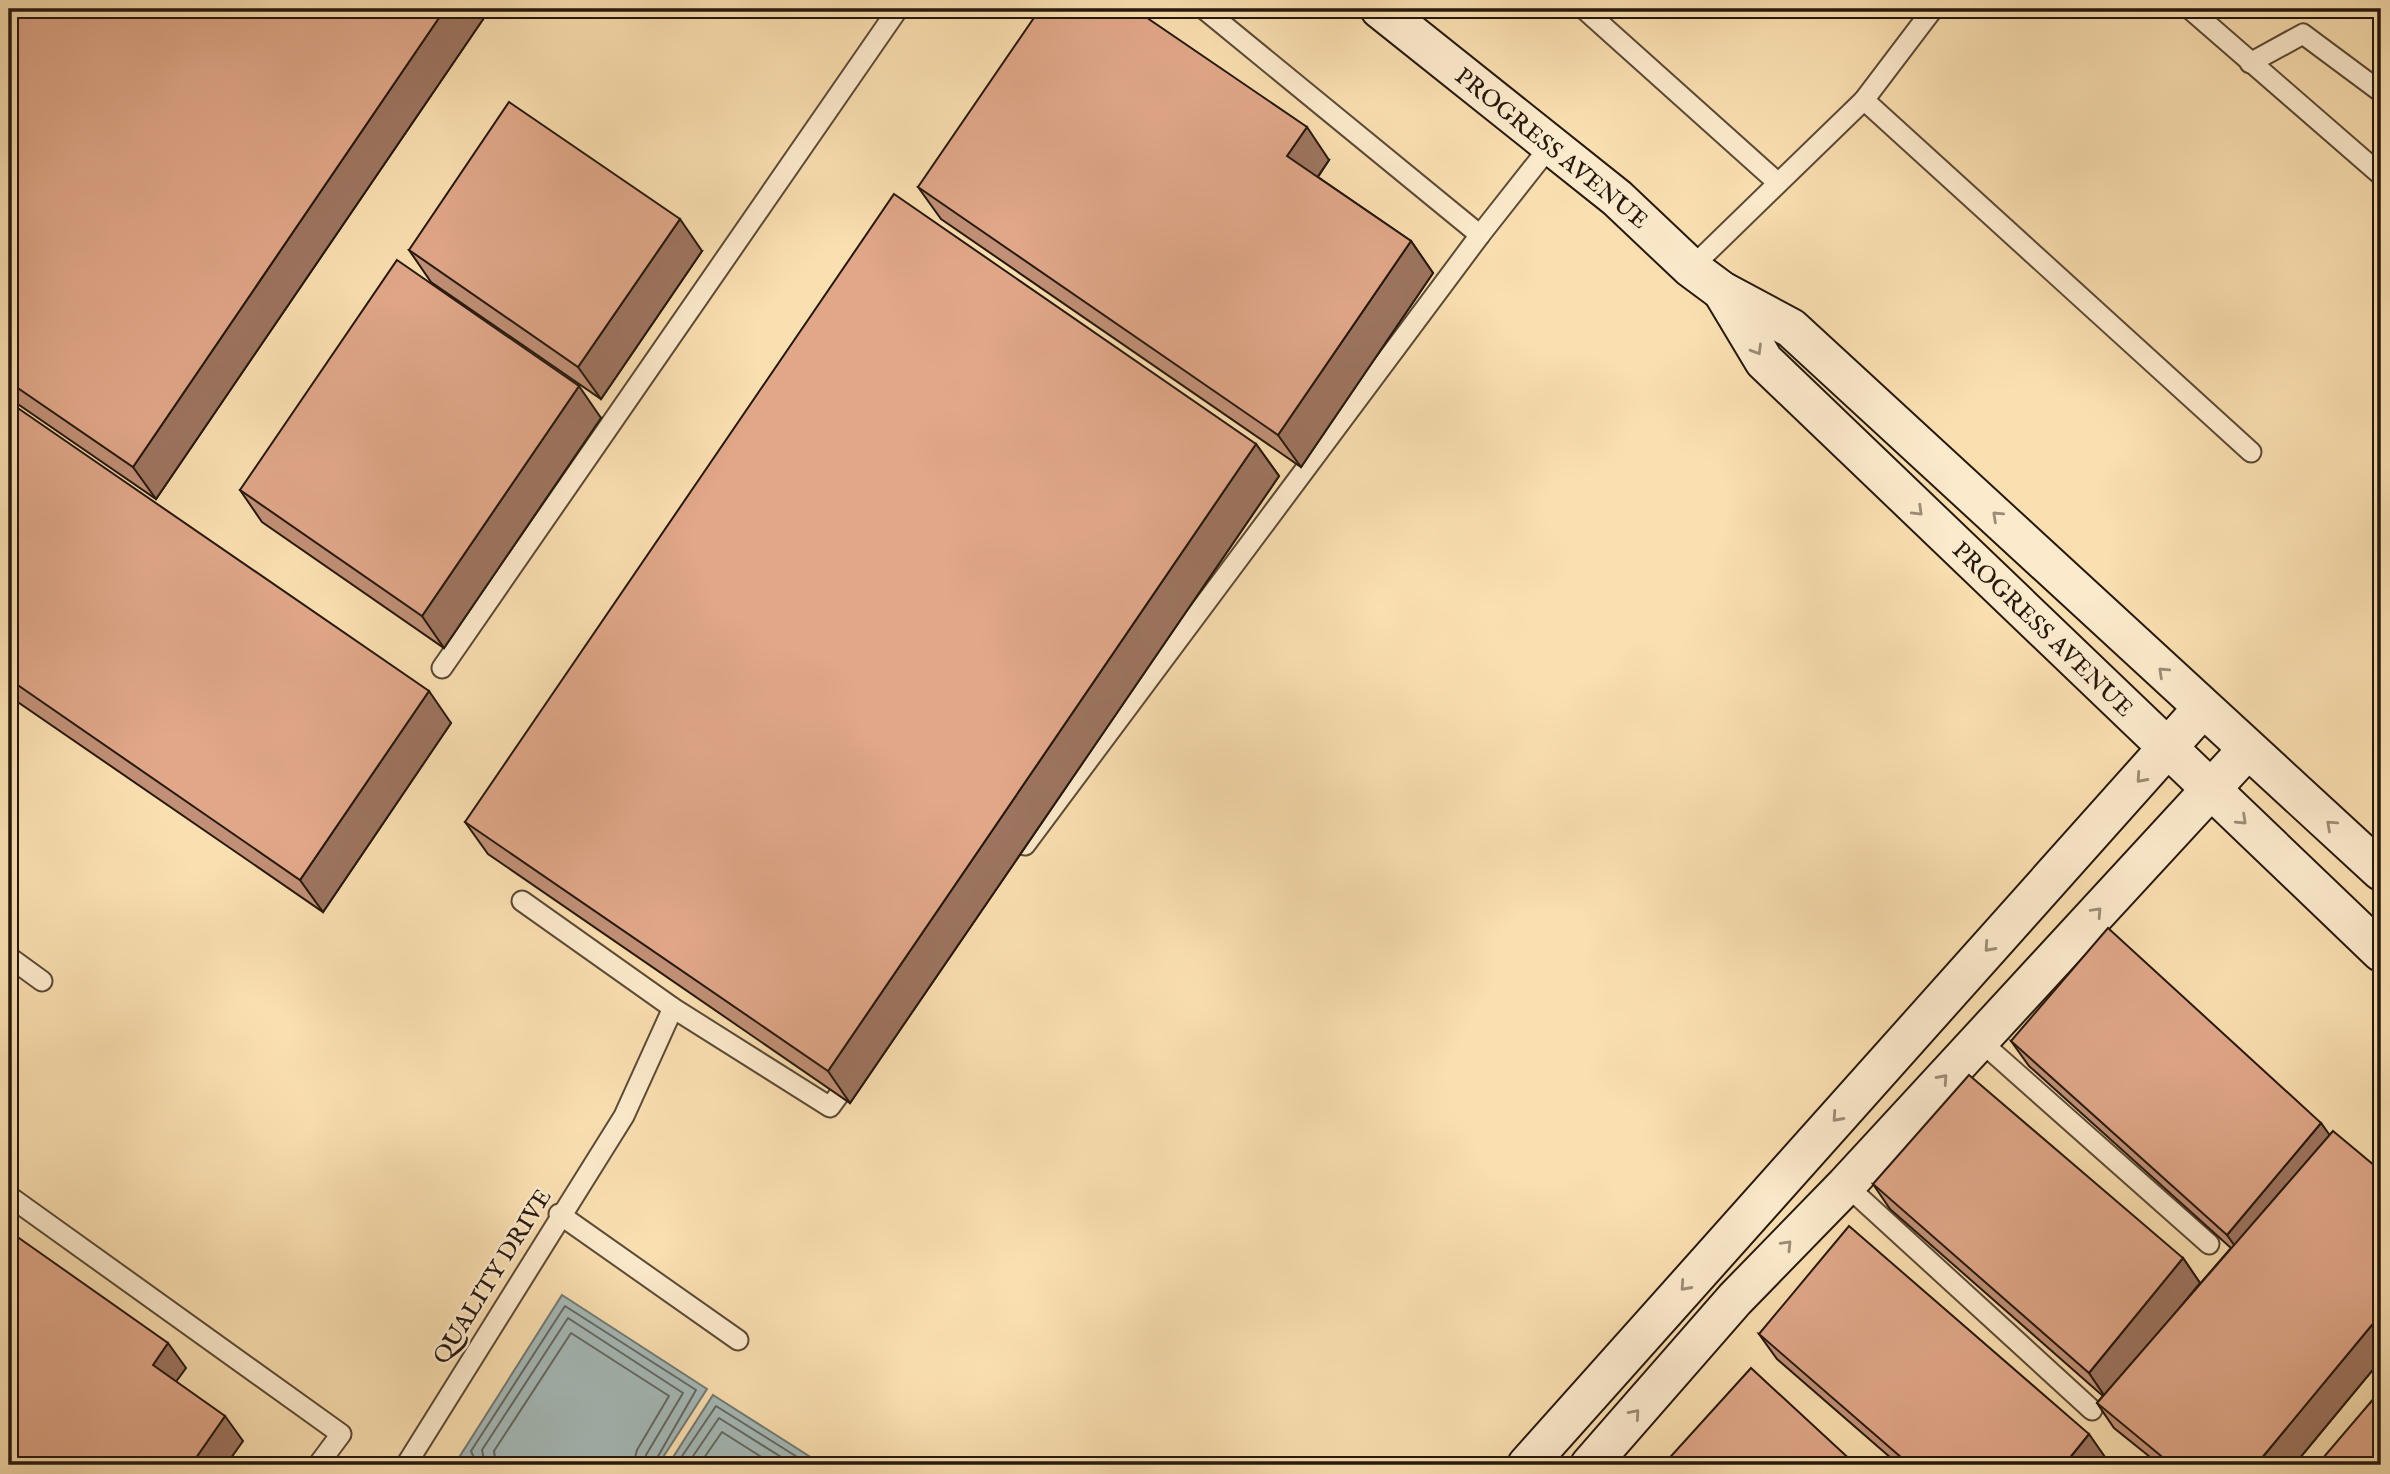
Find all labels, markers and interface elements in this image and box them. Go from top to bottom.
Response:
street label: PROGRESS AVENUE [1448,61,1654,237]
one-way arrow [1749,342,1762,355]
one-way arrow [1910,502,1923,515]
one-way arrow [1992,512,2005,525]
street label: PROGRESS AVENUE [1945,535,2139,725]
one-way arrow [2158,667,2171,680]
one-way arrow [2136,770,2149,783]
one-way arrow [2234,811,2247,824]
one-way arrow [2326,821,2339,834]
one-way arrow [2089,907,2102,920]
one-way arrow [1985,939,1997,952]
one-way arrow [1934,1074,1947,1087]
one-way arrow [1833,1109,1845,1122]
street label: QUALITY DRIVE [427,1184,559,1370]
one-way arrow [1779,1240,1792,1253]
one-way arrow [1681,1278,1693,1291]
one-way arrow [1627,1409,1639,1422]

